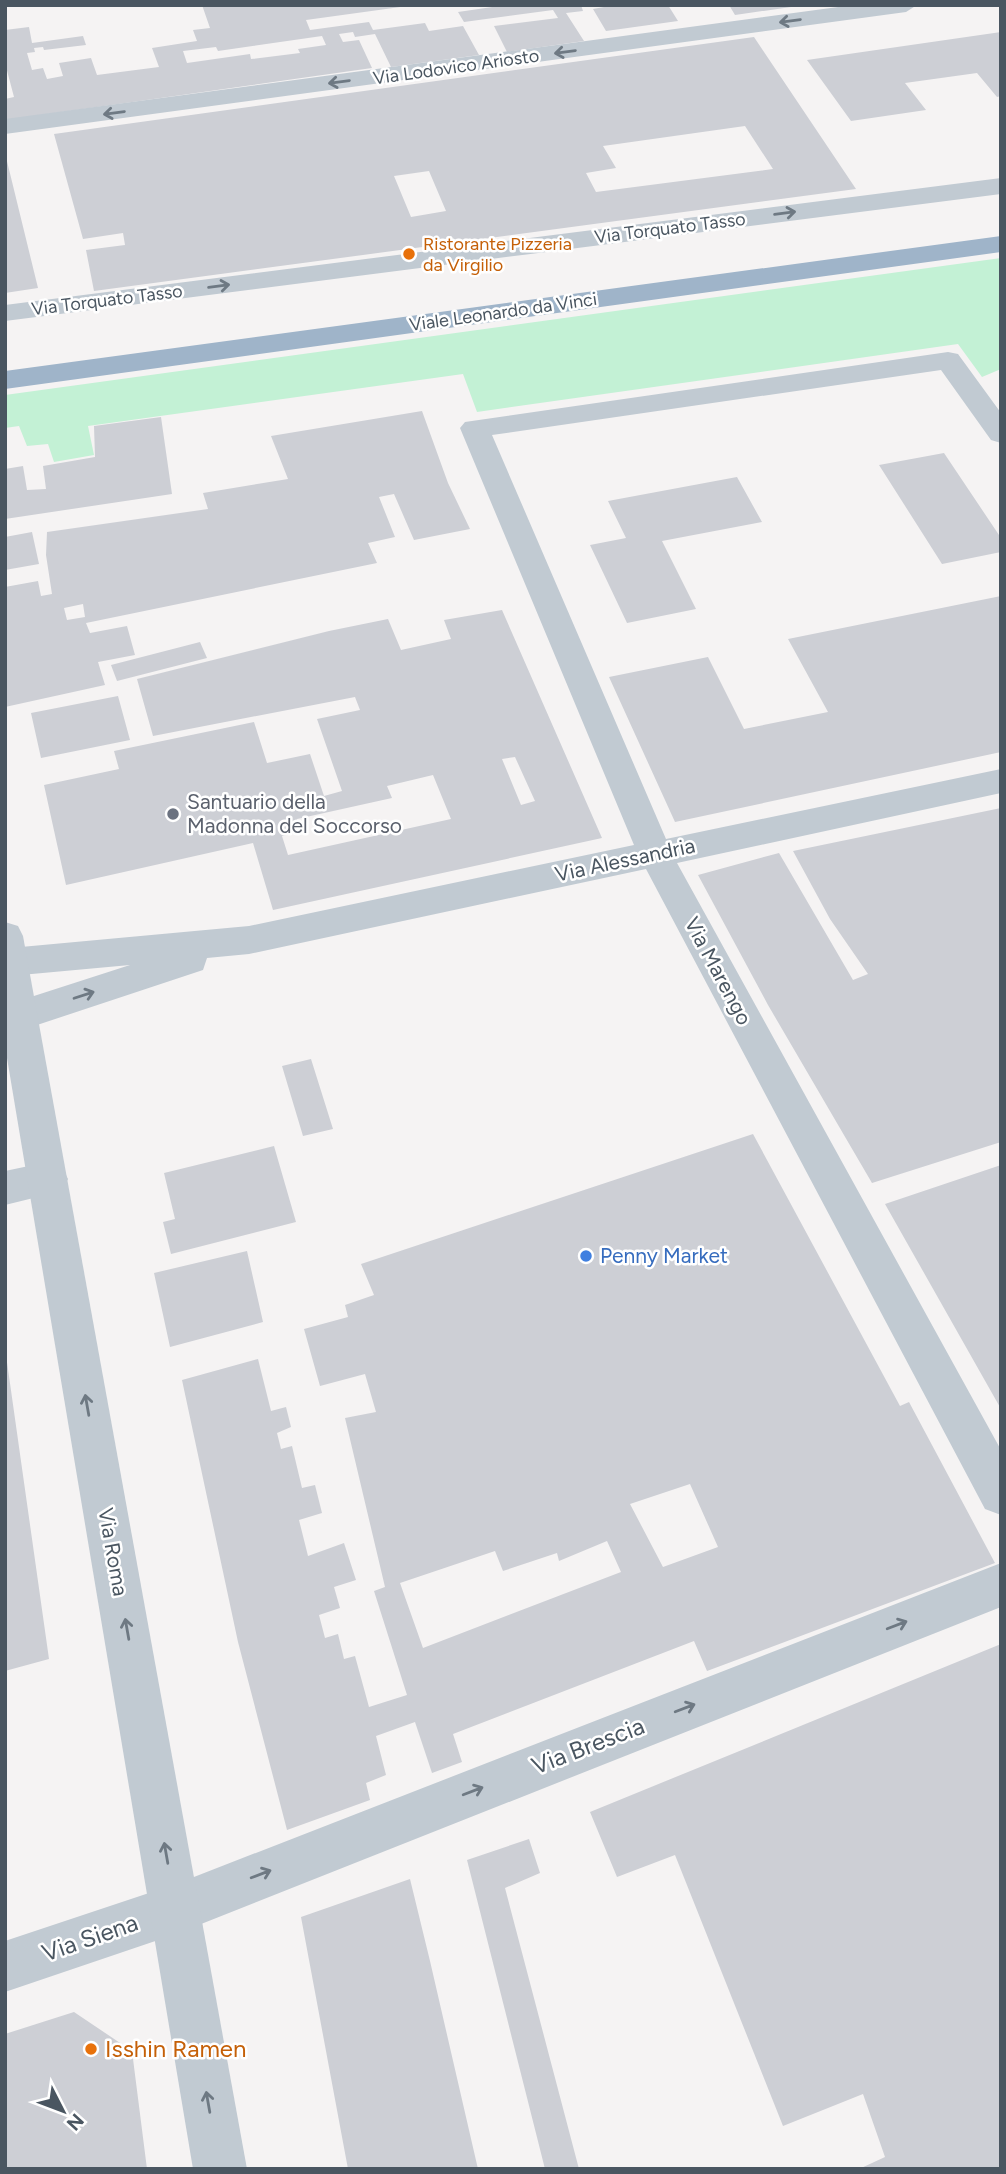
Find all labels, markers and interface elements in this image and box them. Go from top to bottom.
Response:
one-way arrow [779,15,802,28]
street label: Via Lodovico Ariosto [372,44,540,90]
one-way arrow [554,45,576,58]
one-way arrow [328,76,351,89]
one-way arrow [103,106,126,119]
one-way arrow [773,207,796,220]
street label: Via Torquato Tasso [593,208,747,248]
place label: Ristorante Pizzeria da Virgilio [423,233,572,276]
marker: Ristorante Pizzeria da Virgilio [401,246,417,262]
one-way arrow [207,279,230,292]
street label: Via Torquato Tasso [30,280,184,320]
street label: Viale Leonardo da Vinci [408,288,598,336]
place label: Santuario della Madonna del Soccorso [187,789,402,838]
marker: Santuario della Madonna del Soccorso [165,806,181,822]
street label: Via Alessandria [553,832,697,887]
street label: Via Marengo [680,913,757,1029]
one-way arrow [73,988,95,1001]
place label: Penny Market [600,1243,728,1268]
marker: Penny Market [578,1248,594,1264]
one-way arrow [80,1394,94,1417]
street label: Via Roma [93,1506,134,1598]
one-way arrow [119,1618,133,1641]
one-way arrow [886,1618,907,1631]
one-way arrow [674,1701,695,1714]
street label: Via Brescia [527,1711,648,1780]
one-way arrow [462,1783,483,1796]
one-way arrow [159,1842,172,1865]
one-way arrow [250,1866,272,1879]
street label: Via Siena [38,1908,142,1967]
place label: Isshin Ramen [105,2034,246,2063]
marker: Isshin Ramen [83,2041,99,2057]
north arrow [28,2076,98,2146]
one-way arrow [201,2091,215,2113]
text: N [62,2109,89,2135]

